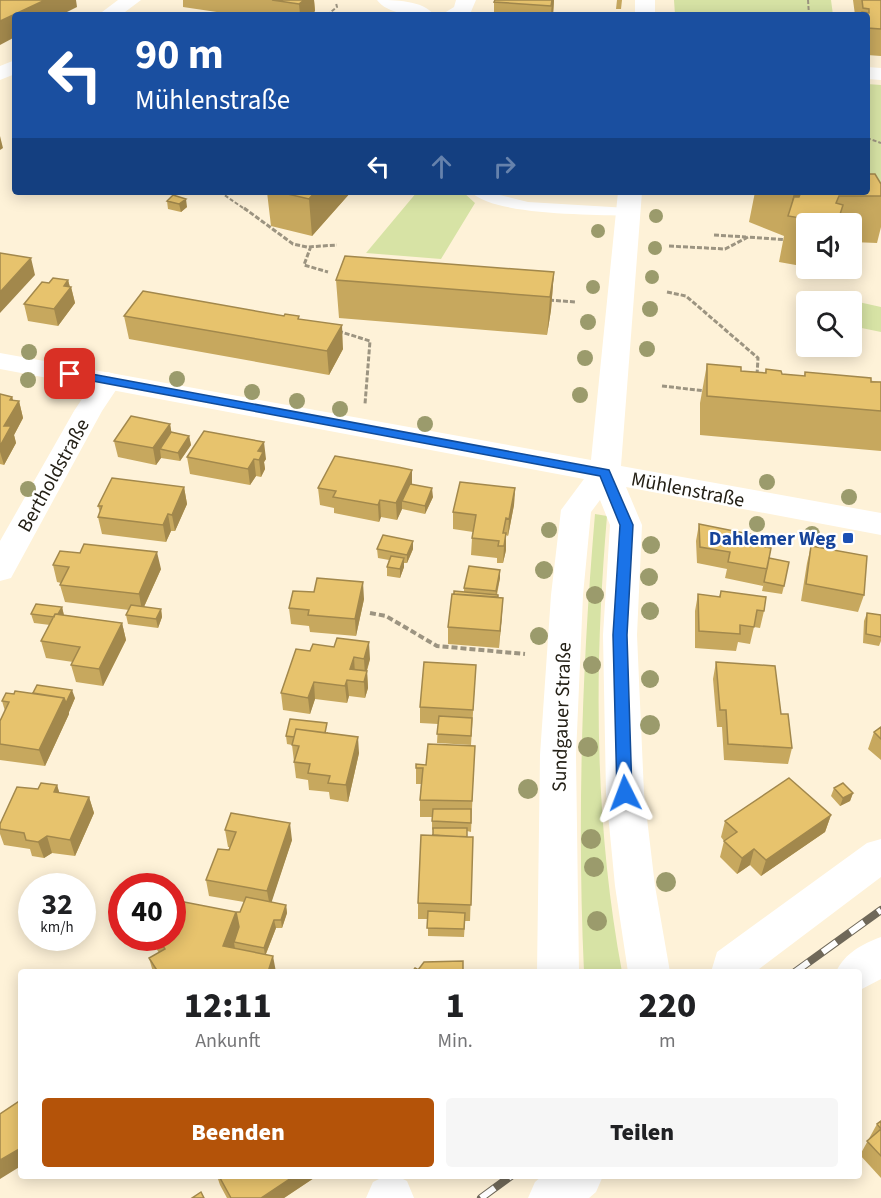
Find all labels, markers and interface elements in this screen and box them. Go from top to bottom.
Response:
text: 90 m [135,25,224,85]
icon: left [36,36,114,114]
text: Mühlenstraße [135,81,290,120]
icon: left [362,150,395,183]
icon: ahead [425,150,458,183]
icon: right [488,150,521,183]
map controls [796,213,862,357]
button: sound [796,213,862,279]
button: search [796,291,862,357]
pin [44,348,95,399]
icon: arrive [53,357,86,390]
street label: Bertholdstraße [11,414,97,537]
street label: Mühlenstraße [629,465,747,515]
place label: Dahlemer Weg [709,525,836,553]
marker: Dahlemer Weg [841,531,855,545]
street label: Sundgauer Straße [545,641,579,793]
position arrow [593,761,657,825]
speed limit sign: 40 [108,873,186,951]
text: 32 [41,883,73,926]
text: km/h [40,917,74,938]
text: 12:11 [184,980,272,1031]
text: 1 [446,980,465,1031]
text: 220 [639,980,696,1031]
text: Ankunft [195,1027,260,1055]
text: Min. [437,1027,473,1055]
text: m [659,1027,676,1055]
button: Beenden [42,1098,434,1167]
button: Teilen [446,1098,838,1167]

